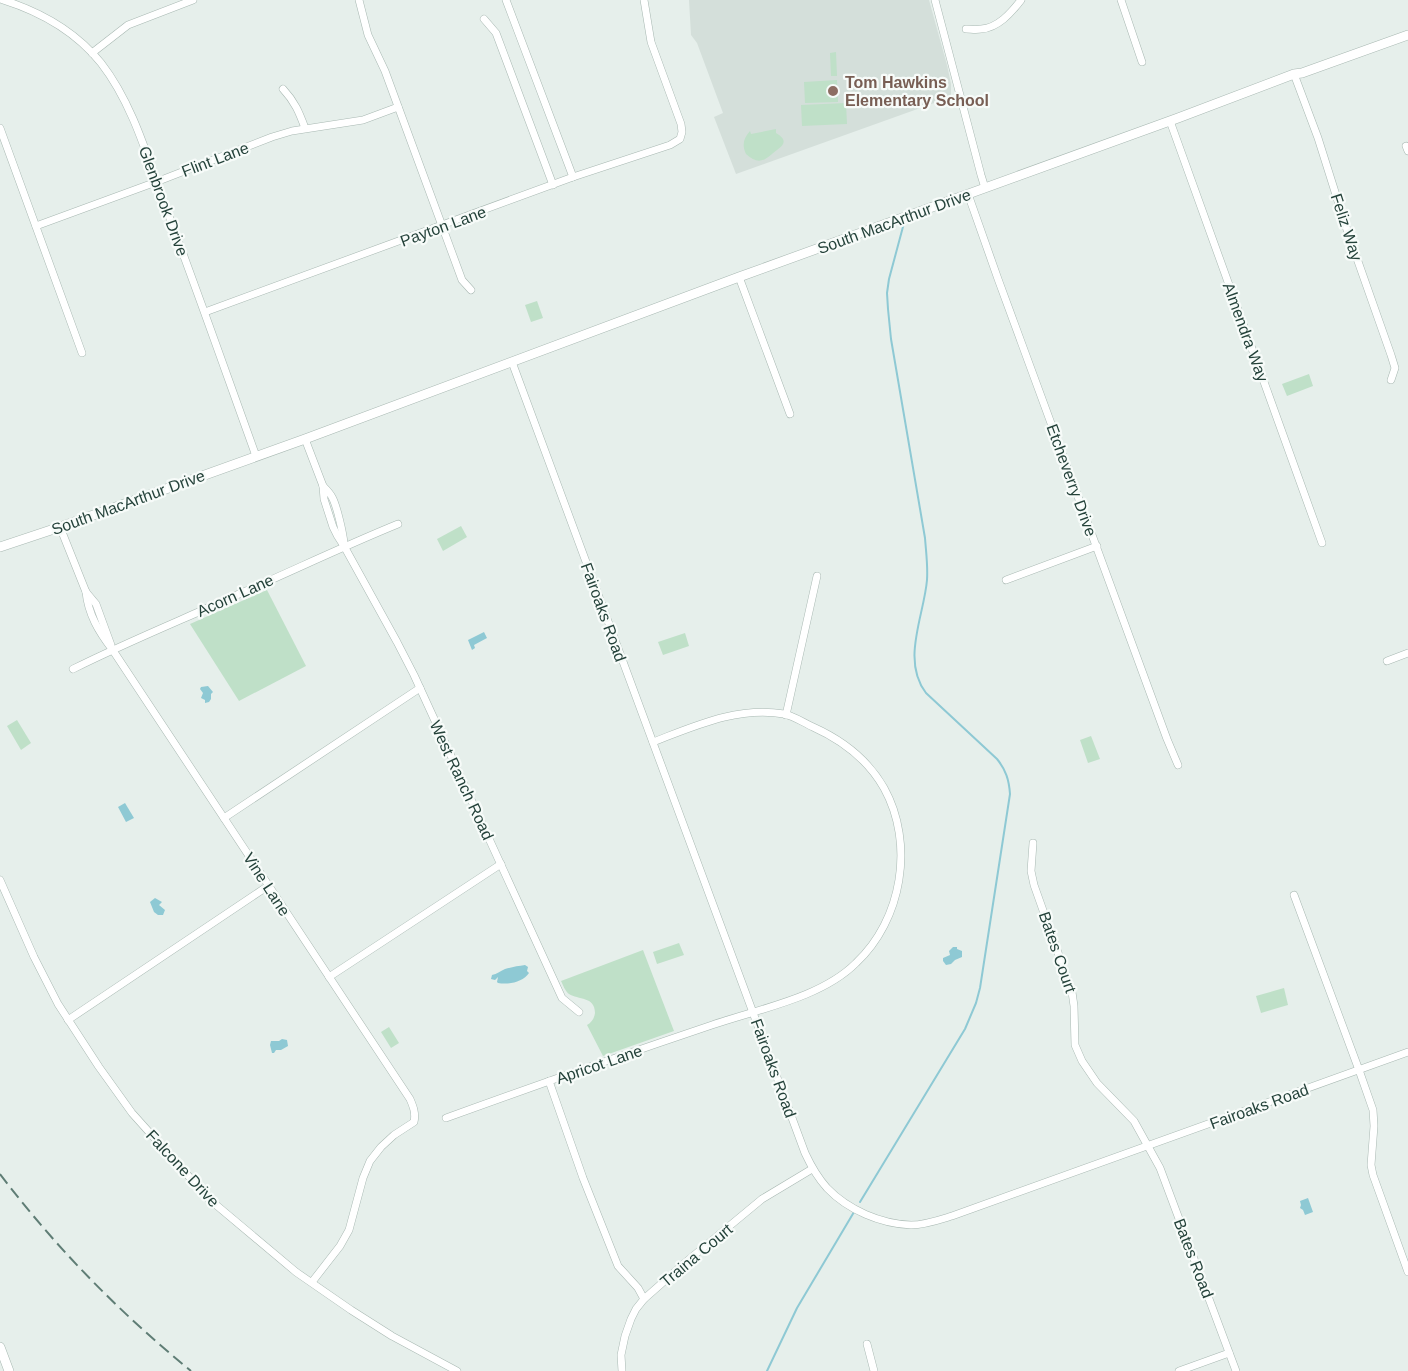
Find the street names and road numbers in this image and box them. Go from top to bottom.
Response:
street label: Flint Lane [179,139,251,180]
street label: Glenbrook Drive [136,144,191,258]
street label: South MacArthur Drive [815,186,973,257]
street label: Feliz Way [1328,191,1365,263]
street label: Payton Lane [398,203,488,250]
street label: Almendra Way [1220,280,1271,384]
street label: Etcheverry Drive [1043,422,1100,539]
street label: South MacArthur Drive [49,467,207,538]
street label: Fairoaks Road [578,560,629,664]
street label: Acorn Lane [194,571,276,620]
street label: West Ranch Road [426,718,497,843]
street label: Vine Lane [240,850,293,919]
street label: Bates Court [1036,909,1079,995]
street label: Fairoaks Road [748,1016,799,1120]
street label: Apricot Lane [554,1042,644,1087]
street label: Fairoaks Road [1207,1081,1311,1132]
street label: Falcone Drive [143,1126,223,1210]
street label: Bates Road [1171,1216,1216,1300]
street label: Traina Court [657,1220,736,1290]

